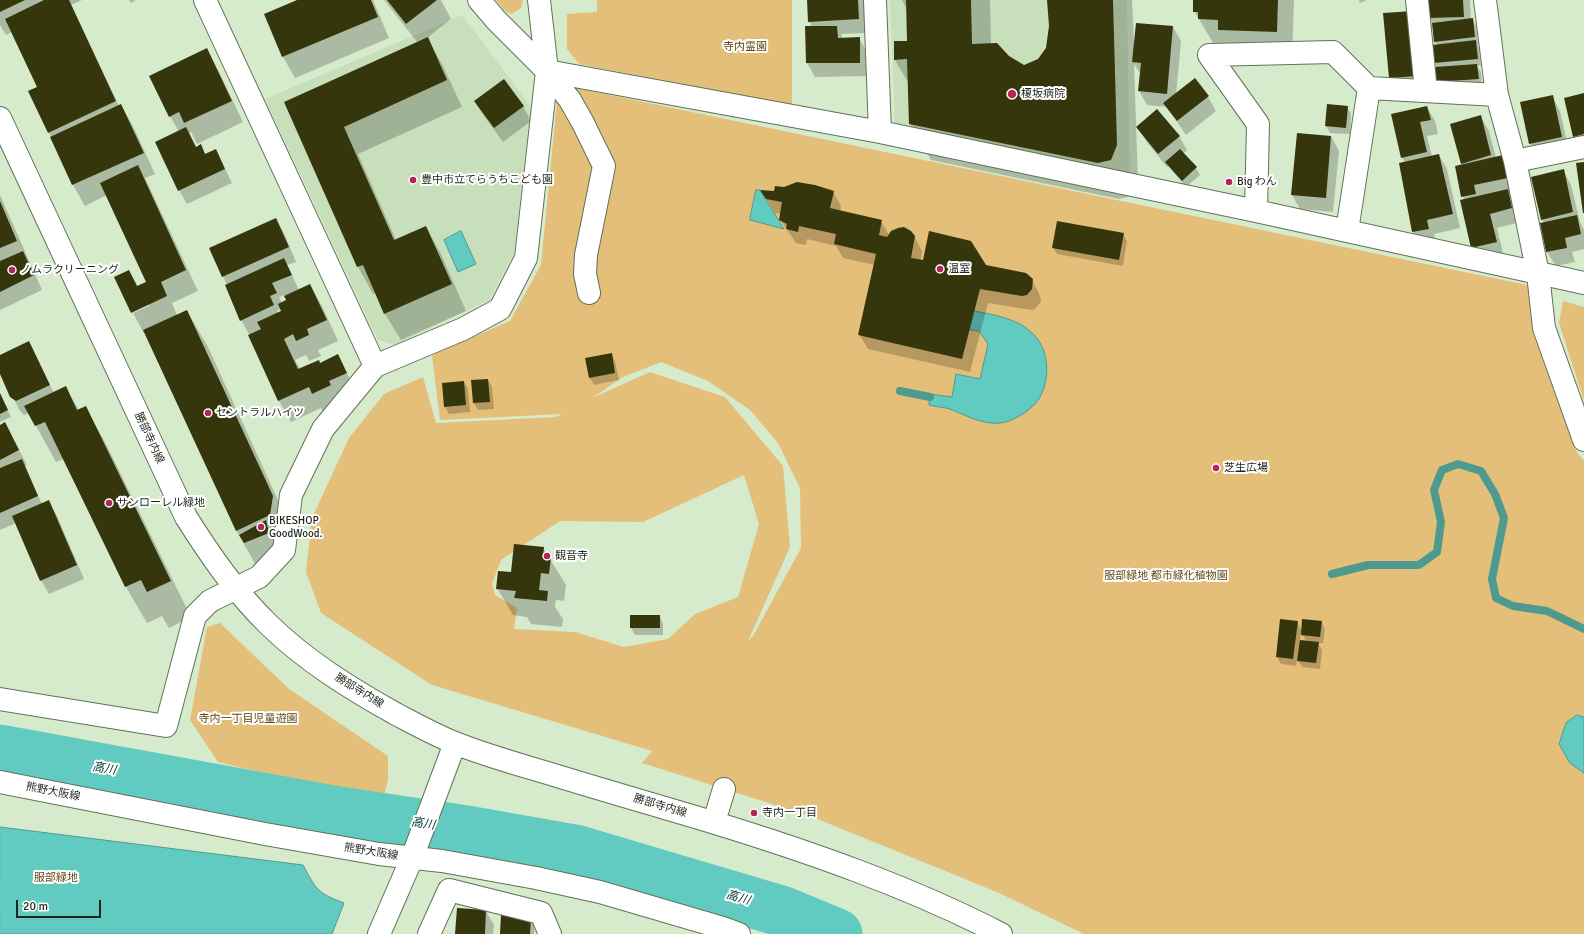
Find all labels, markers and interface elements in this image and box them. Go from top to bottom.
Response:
park label: 寺内霊園 [723,40,767,54]
place label: 榎坂病院 [1021,87,1065,101]
marker: 榎坂病院 [1006,88,1018,100]
place label: 豊中市立てらうちこども園 [421,173,553,187]
marker: 豊中市立てらうちこども園 [408,175,418,185]
place label: Big わん [1237,175,1277,189]
marker: Big わん [1224,177,1234,187]
place label: 温室 [948,262,970,276]
place label: ノムラクリーニング [20,263,119,277]
marker: 温室 [935,264,945,274]
marker: ノムラクリーニング [7,265,17,275]
place label: セントラルハイツ [216,406,304,420]
marker: セントラルハイツ [203,408,213,418]
street label: 勝部寺内線 [131,410,167,466]
place label: 芝生広場 [1224,461,1268,475]
marker: 芝生広場 [1211,463,1221,473]
place label: サンローレル緑地 [117,496,205,510]
marker: サンローレル緑地 [104,498,114,508]
place label: BIKESHOP GoodWood. [269,514,322,540]
marker: BIKESHOP GoodWood. [256,522,266,532]
place label: 観音寺 [555,549,588,563]
marker: 観音寺 [542,551,552,561]
park label: 服部緑地 都市緑化植物園 [1104,569,1228,583]
street label: 勝部寺内線 [332,671,386,711]
park label: 寺内一丁目児童遊園 [199,712,297,726]
water label: 高川 [91,760,117,778]
street label: 熊野大阪線 [25,780,81,804]
street label: 勝部寺内線 [632,792,688,820]
place label: 寺内一丁目 [762,806,817,820]
marker: 寺内一丁目 [749,808,759,818]
water label: 高川 [410,815,436,833]
street label: 熊野大阪線 [343,841,399,863]
park label: 服部緑地 [34,871,78,885]
water label: 高川 [724,888,752,908]
scale bar [18,892,103,918]
text: 20 m [23,899,48,914]

